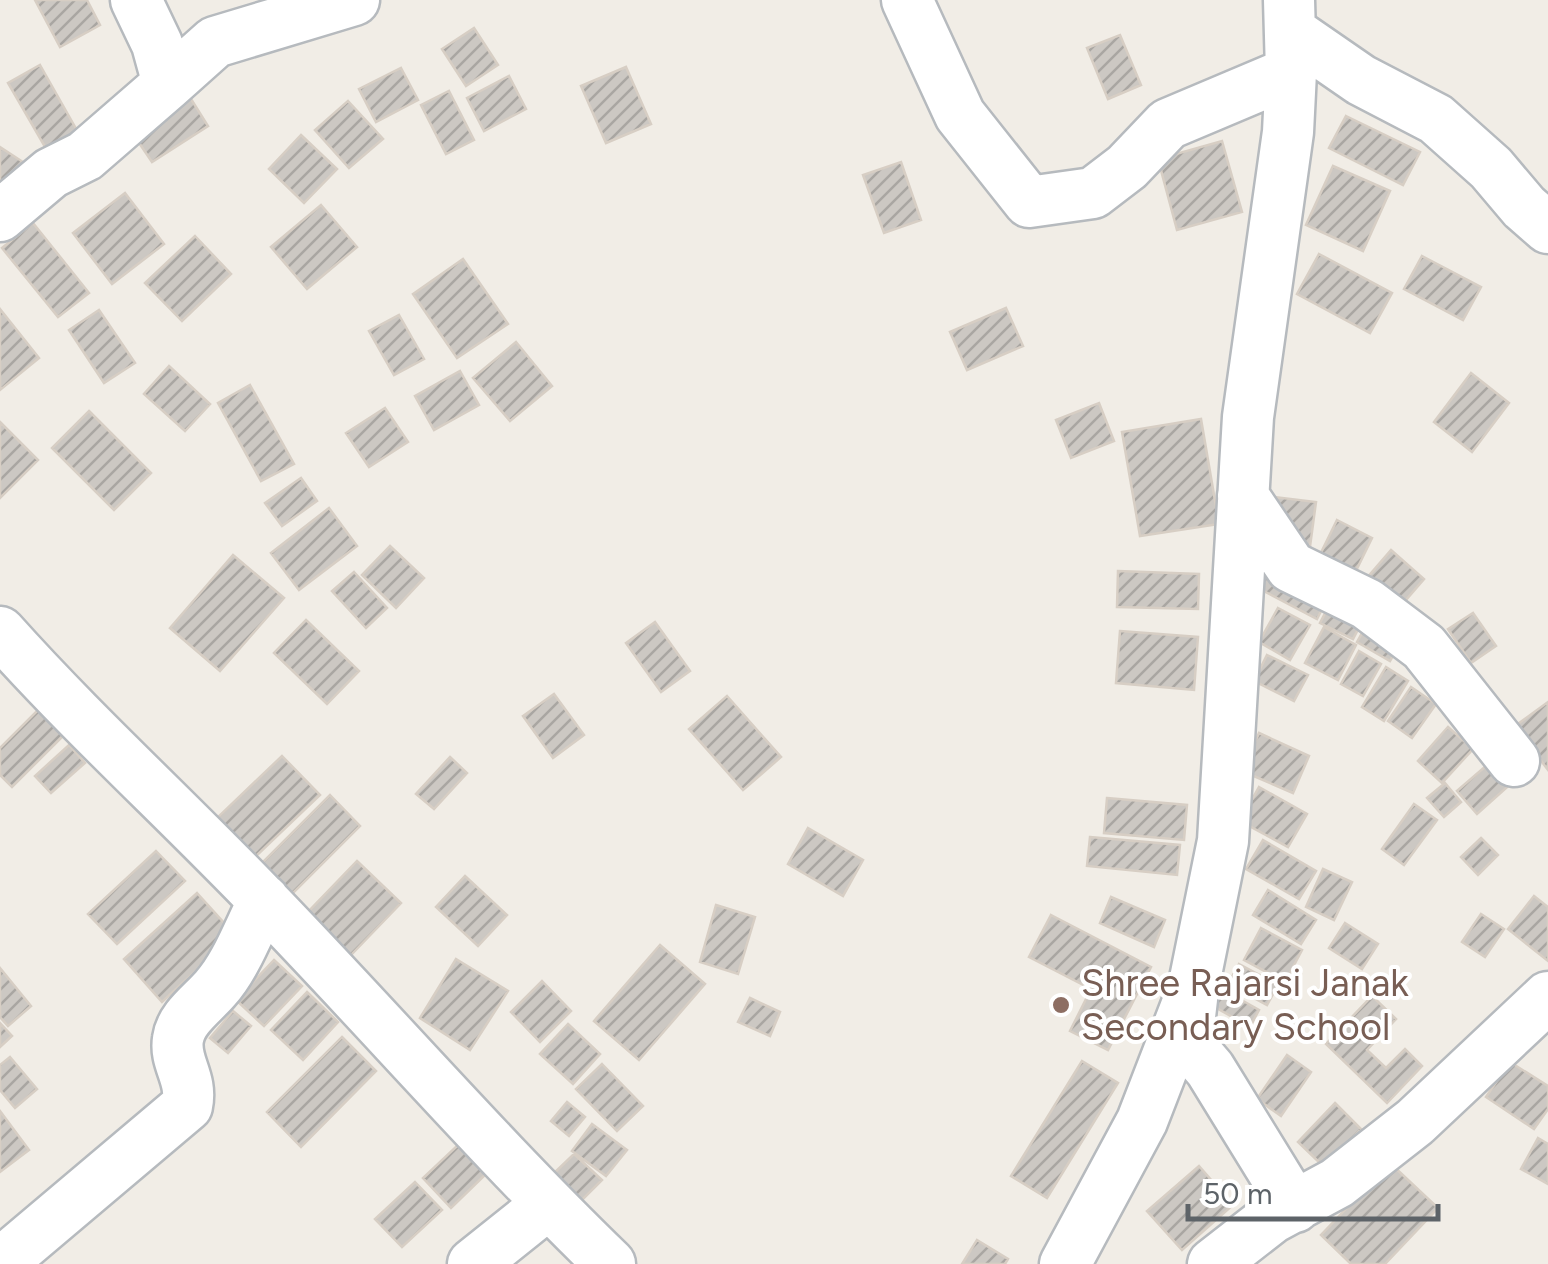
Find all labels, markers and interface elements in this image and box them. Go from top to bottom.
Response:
place label: Shree Rajarsi Janak Secondary School [1081,960,1409,1050]
marker: Shree Rajarsi Janak Secondary School [1050,994,1072,1016]
scale bar [1188,1159,1438,1221]
text: 50 m [1203,1175,1272,1212]

